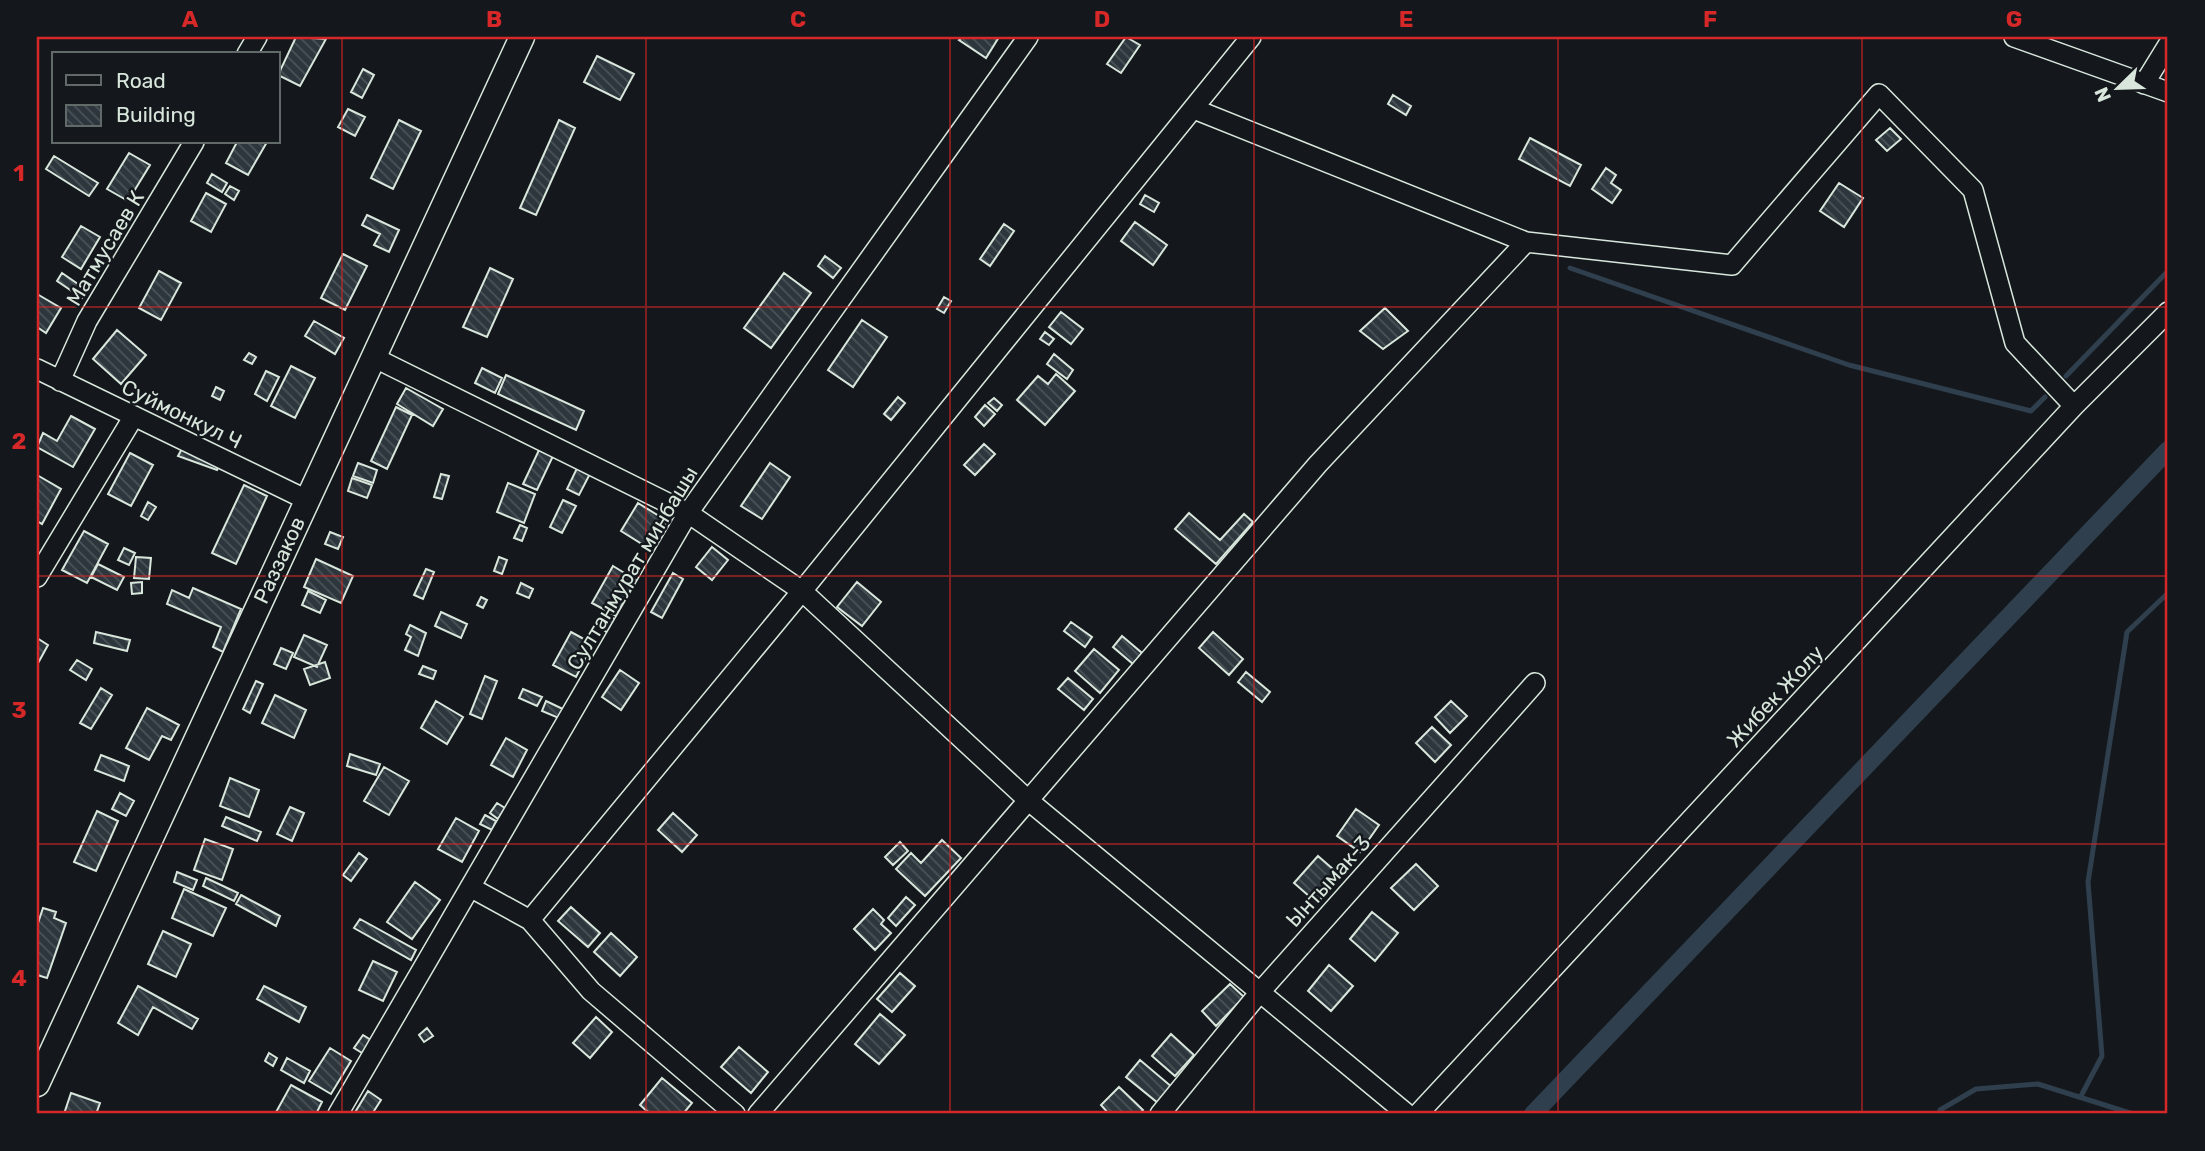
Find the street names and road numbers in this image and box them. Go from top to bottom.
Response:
street label: Матмусаев К [61,186,149,310]
street label: Суймонкул Ч [118,374,246,454]
street label: Султанмурат минбашы [561,462,703,674]
street label: Раззаков [248,513,310,607]
street label: Жибек Жолу [1721,640,1829,752]
street label: Ынтымак-3 [1280,830,1376,932]

